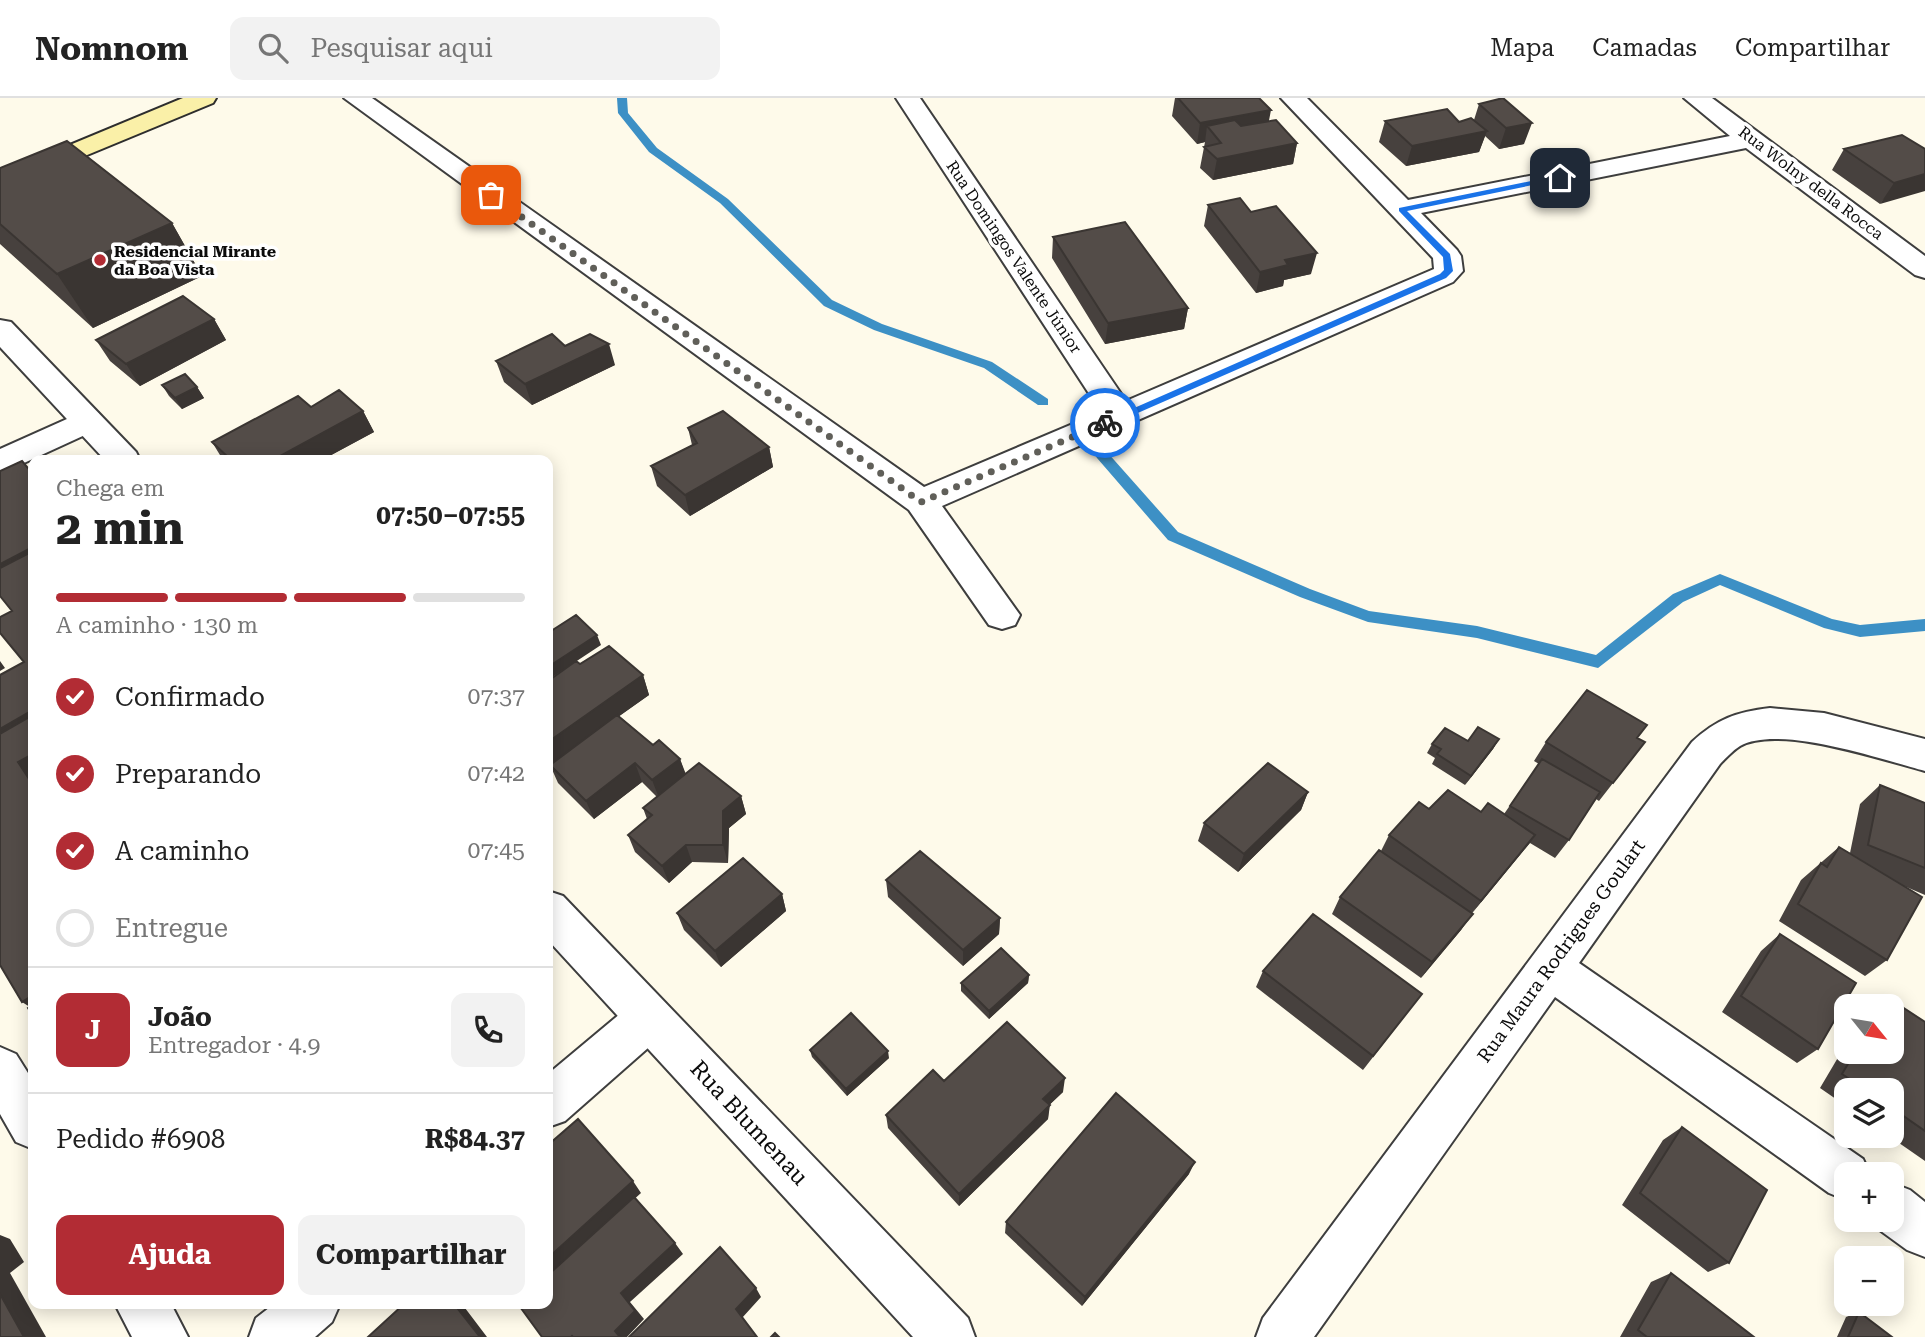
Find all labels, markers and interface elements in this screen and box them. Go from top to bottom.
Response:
search box [230,17,720,80]
text: Nomnom [35,29,188,68]
icon: search [254,29,292,67]
text: Pesquisar aqui [310,33,493,63]
text: Mapa [1490,34,1554,62]
text: Camadas [1592,34,1697,62]
text: Compartilhar [1735,34,1890,62]
street label: Rua Wolny della Rocca [1735,122,1887,244]
pin [1530,148,1590,208]
street label: Rua Domingos Valente Júnior [942,157,1086,357]
icon: home [1541,159,1579,197]
pin [461,165,521,225]
icon: bag [472,176,510,214]
place label: Residencial Mirante da Boa Vista [114,242,276,279]
marker: Residencial Mirante da Boa Vista [92,252,108,268]
courier [1070,388,1140,458]
icon: bike [1086,404,1124,442]
text: Chega em [56,475,164,502]
text: 07:50–07:55 [376,500,525,530]
text: 2 min [56,501,184,555]
text: A caminho · 130 m [56,612,258,639]
icon: check [56,678,94,716]
text: Confirmado [115,682,265,712]
text: 07:37 [468,683,525,710]
icon: check [56,755,94,793]
text: Preparando [115,759,261,789]
text: 07:42 [468,760,525,787]
icon: check [56,832,94,870]
street label: Rua Maura Rodrigues Goulart [1472,835,1650,1067]
text: A caminho [115,836,250,866]
text: 07:45 [468,837,525,864]
text: Entregue [115,913,228,943]
button: phone [451,993,525,1067]
north arrow [1834,994,1904,1064]
map controls [1834,994,1904,1316]
text: João [148,1002,212,1032]
text: J [85,1015,101,1045]
text: Entregador · 4.9 [148,1032,320,1059]
street label: Rua Blumenau [685,1055,813,1191]
button: layers [1834,1078,1904,1148]
text: Pedido #6908 [56,1124,225,1154]
text: R$84.37 [425,1124,525,1154]
button: + [1834,1162,1904,1232]
button: Ajuda [56,1215,284,1295]
button: Compartilhar [298,1215,525,1295]
button: − [1834,1246,1904,1316]

